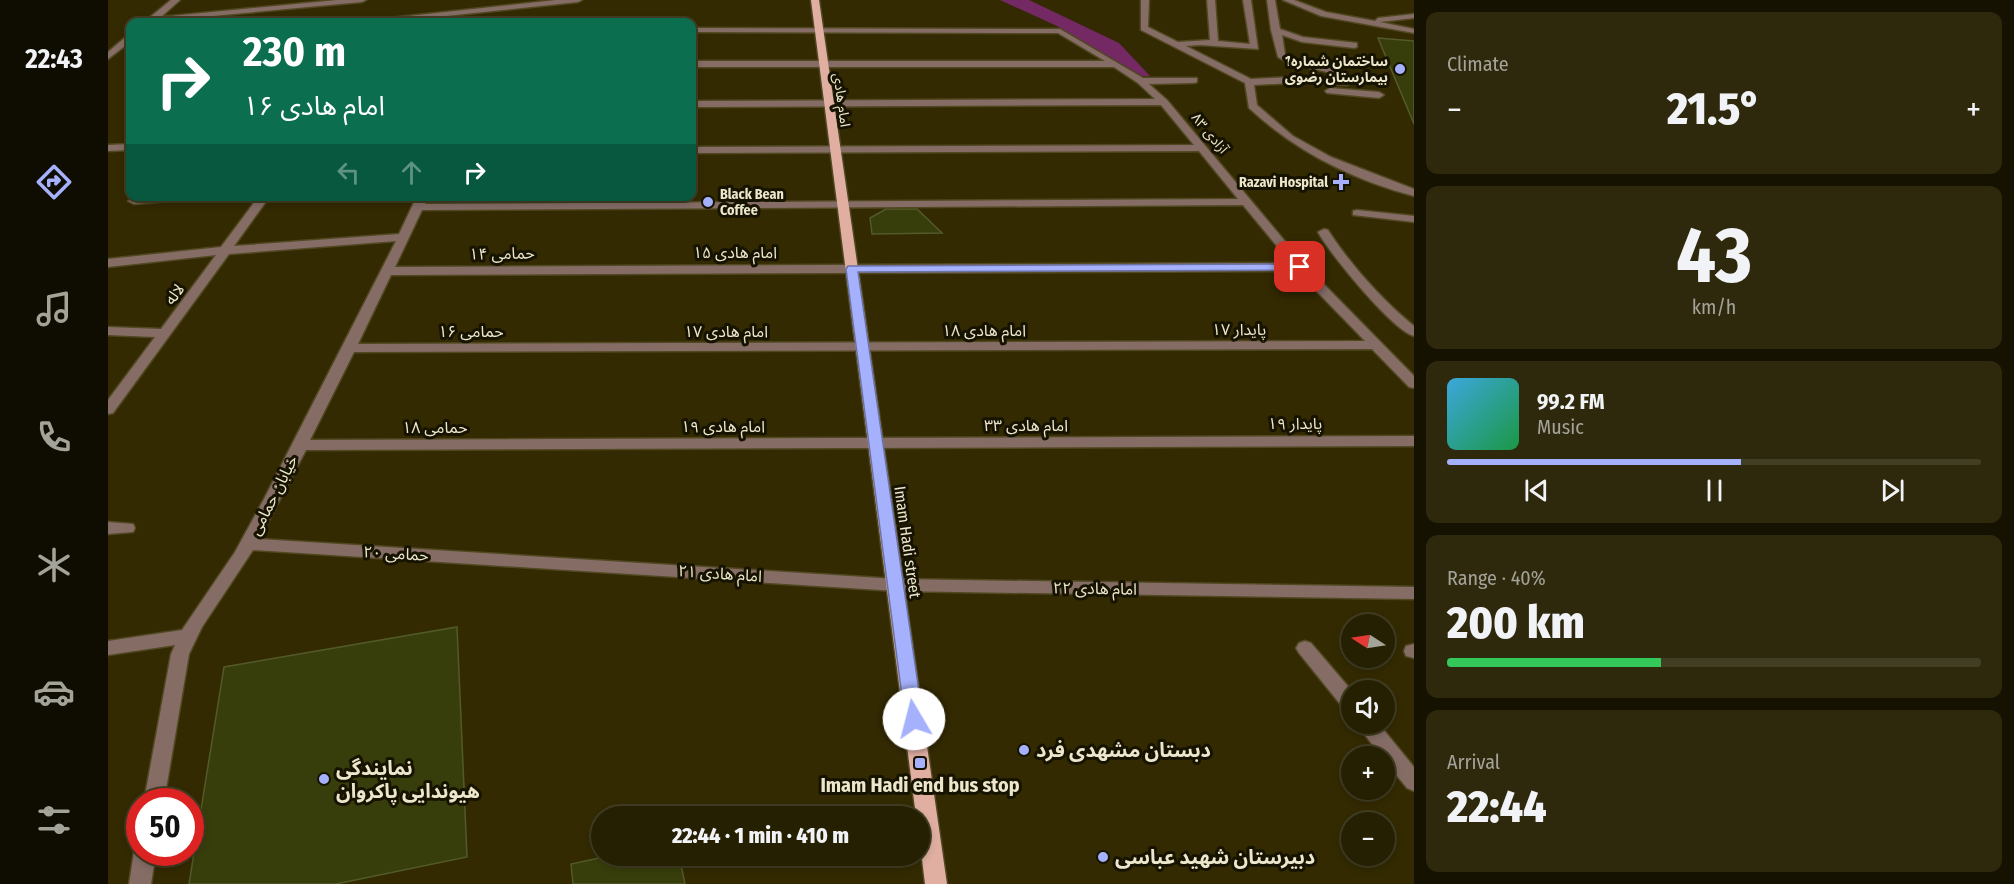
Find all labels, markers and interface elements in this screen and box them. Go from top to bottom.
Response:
text: 230 m [243,27,346,77]
icon: right [144,42,222,120]
text: 22:43 [25,43,83,75]
text: Climate [1447,52,1509,76]
place label: ساختمان شماره1 بیمارستان رضوی [1285,53,1388,86]
marker: ساختمان شماره1 بیمارستان رضوی [1393,62,1407,76]
street label: امام هادی [827,72,854,128]
text: 21.5° [1667,82,1761,136]
text: امام هادی ۱۶ [243,90,385,122]
text: − [1447,90,1462,130]
text: + [1966,90,1981,130]
street label: آزادی ۸۳ [1188,109,1232,158]
icon: left [332,156,365,189]
icon: ahead [395,156,428,189]
icon: right [458,156,491,189]
icon: directions [33,161,75,203]
marker: Razavi Hospital [1332,173,1350,191]
place label: Razavi Hospital [1239,174,1328,191]
place label: Black Bean Coffee [720,186,784,219]
marker: Black Bean Coffee [701,195,715,209]
text: 43 [1676,209,1752,303]
pin [1274,241,1325,292]
street label: حمامی ۱۴ [469,243,535,264]
street label: امام هادی ۱۵ [693,243,777,265]
icon: arrive [1283,250,1316,283]
street label: لاله [160,280,188,308]
icon: music [33,288,75,330]
text: km/h [1692,295,1736,319]
street label: پایدار ۱۷ [1212,320,1266,340]
street label: امام هادی ۱۸ [942,321,1026,343]
street label: حمامی ۱۶ [438,322,504,341]
street label: امام هادی ۱۷ [684,322,768,344]
text: 99.2 FM [1537,388,1605,415]
street label: پایدار ۱۹ [1268,414,1322,434]
text: Music [1537,415,1584,439]
icon: phone [33,416,75,458]
street label: امام هادی ۳۳ [984,416,1068,438]
street label: امام هادی ۱۹ [681,417,765,439]
street label: حمامی ۱۸ [402,418,468,437]
street label: خیابان حمامی [245,452,302,538]
icon: previous [1520,474,1553,507]
icon: pause [1698,474,1731,507]
icon: next [1876,474,1909,507]
street label: Imam Hadi street [890,485,925,600]
street label: حمامی ۲۰ [363,542,429,565]
icon: climate [33,544,75,586]
street label: امام هادی ۲۱ [677,561,763,589]
text: Range · 40% [1447,566,1546,590]
street label: امام هادی ۲۲ [1053,578,1137,602]
text: 200 km [1447,596,1585,650]
north arrow [1341,614,1395,668]
map controls [1341,614,1395,866]
icon: car [33,671,75,713]
button: sound [1341,680,1395,734]
position arrow [882,687,946,751]
place label: دبستان مشهدی فرد [1036,738,1211,762]
marker: دبستان مشهدی فرد [1017,743,1031,757]
button: + [1341,746,1395,800]
text: Arrival [1447,750,1500,774]
place label: نمایندگی هیوندایی پاکروان [336,756,480,805]
marker: Imam Hadi end bus stop [913,756,927,770]
marker: نمایندگی هیوندایی پاکروان [317,772,331,786]
place label: Imam Hadi end bus stop [820,773,1020,797]
text: 22:44 [1447,780,1547,834]
speed limit sign: 50 [126,788,204,866]
icon: filters [33,799,75,841]
button: − [1341,812,1395,866]
text: 22:44 · 1 min · 410 m [672,822,849,849]
place label: دبیرستان شهید عباسی [1115,845,1315,869]
marker: دبیرستان شهید عباسی [1096,850,1110,864]

